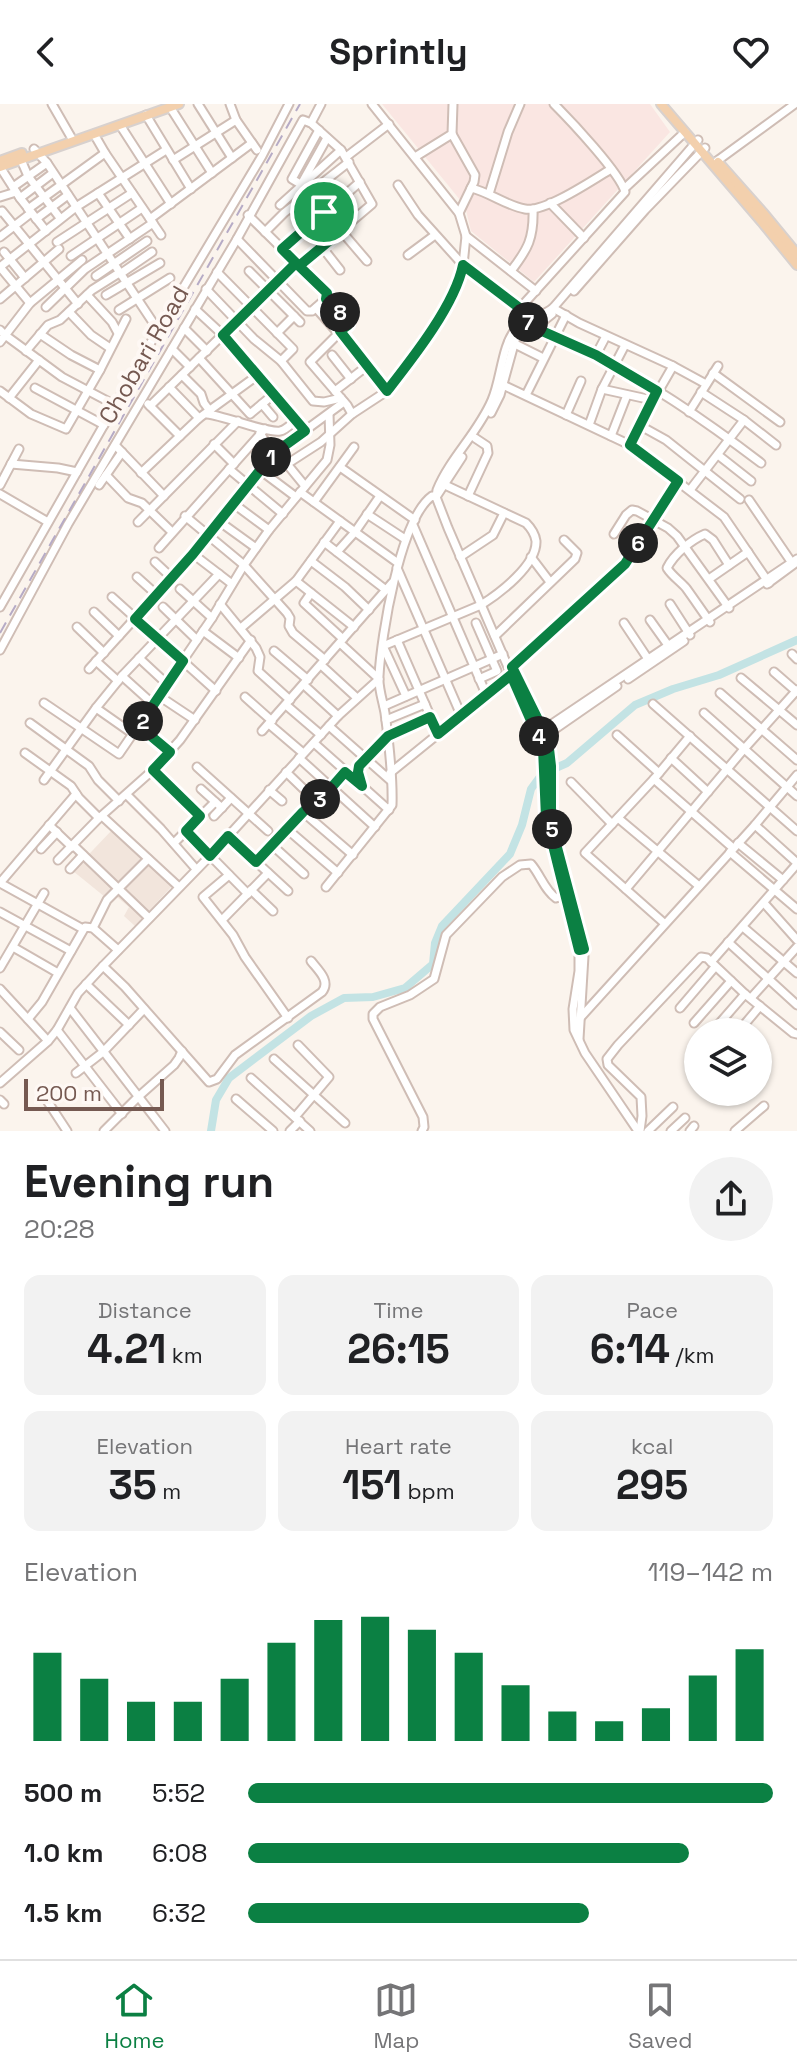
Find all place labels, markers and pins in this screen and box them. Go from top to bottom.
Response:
pin [290,178,358,246]
pin: 8 [320,292,360,332]
pin: 7 [508,302,548,342]
pin: 1 [251,437,291,477]
pin: 6 [618,523,658,563]
pin: 2 [123,701,163,741]
pin: 4 [519,716,559,756]
pin: 3 [300,779,340,819]
pin: 5 [532,809,572,849]

